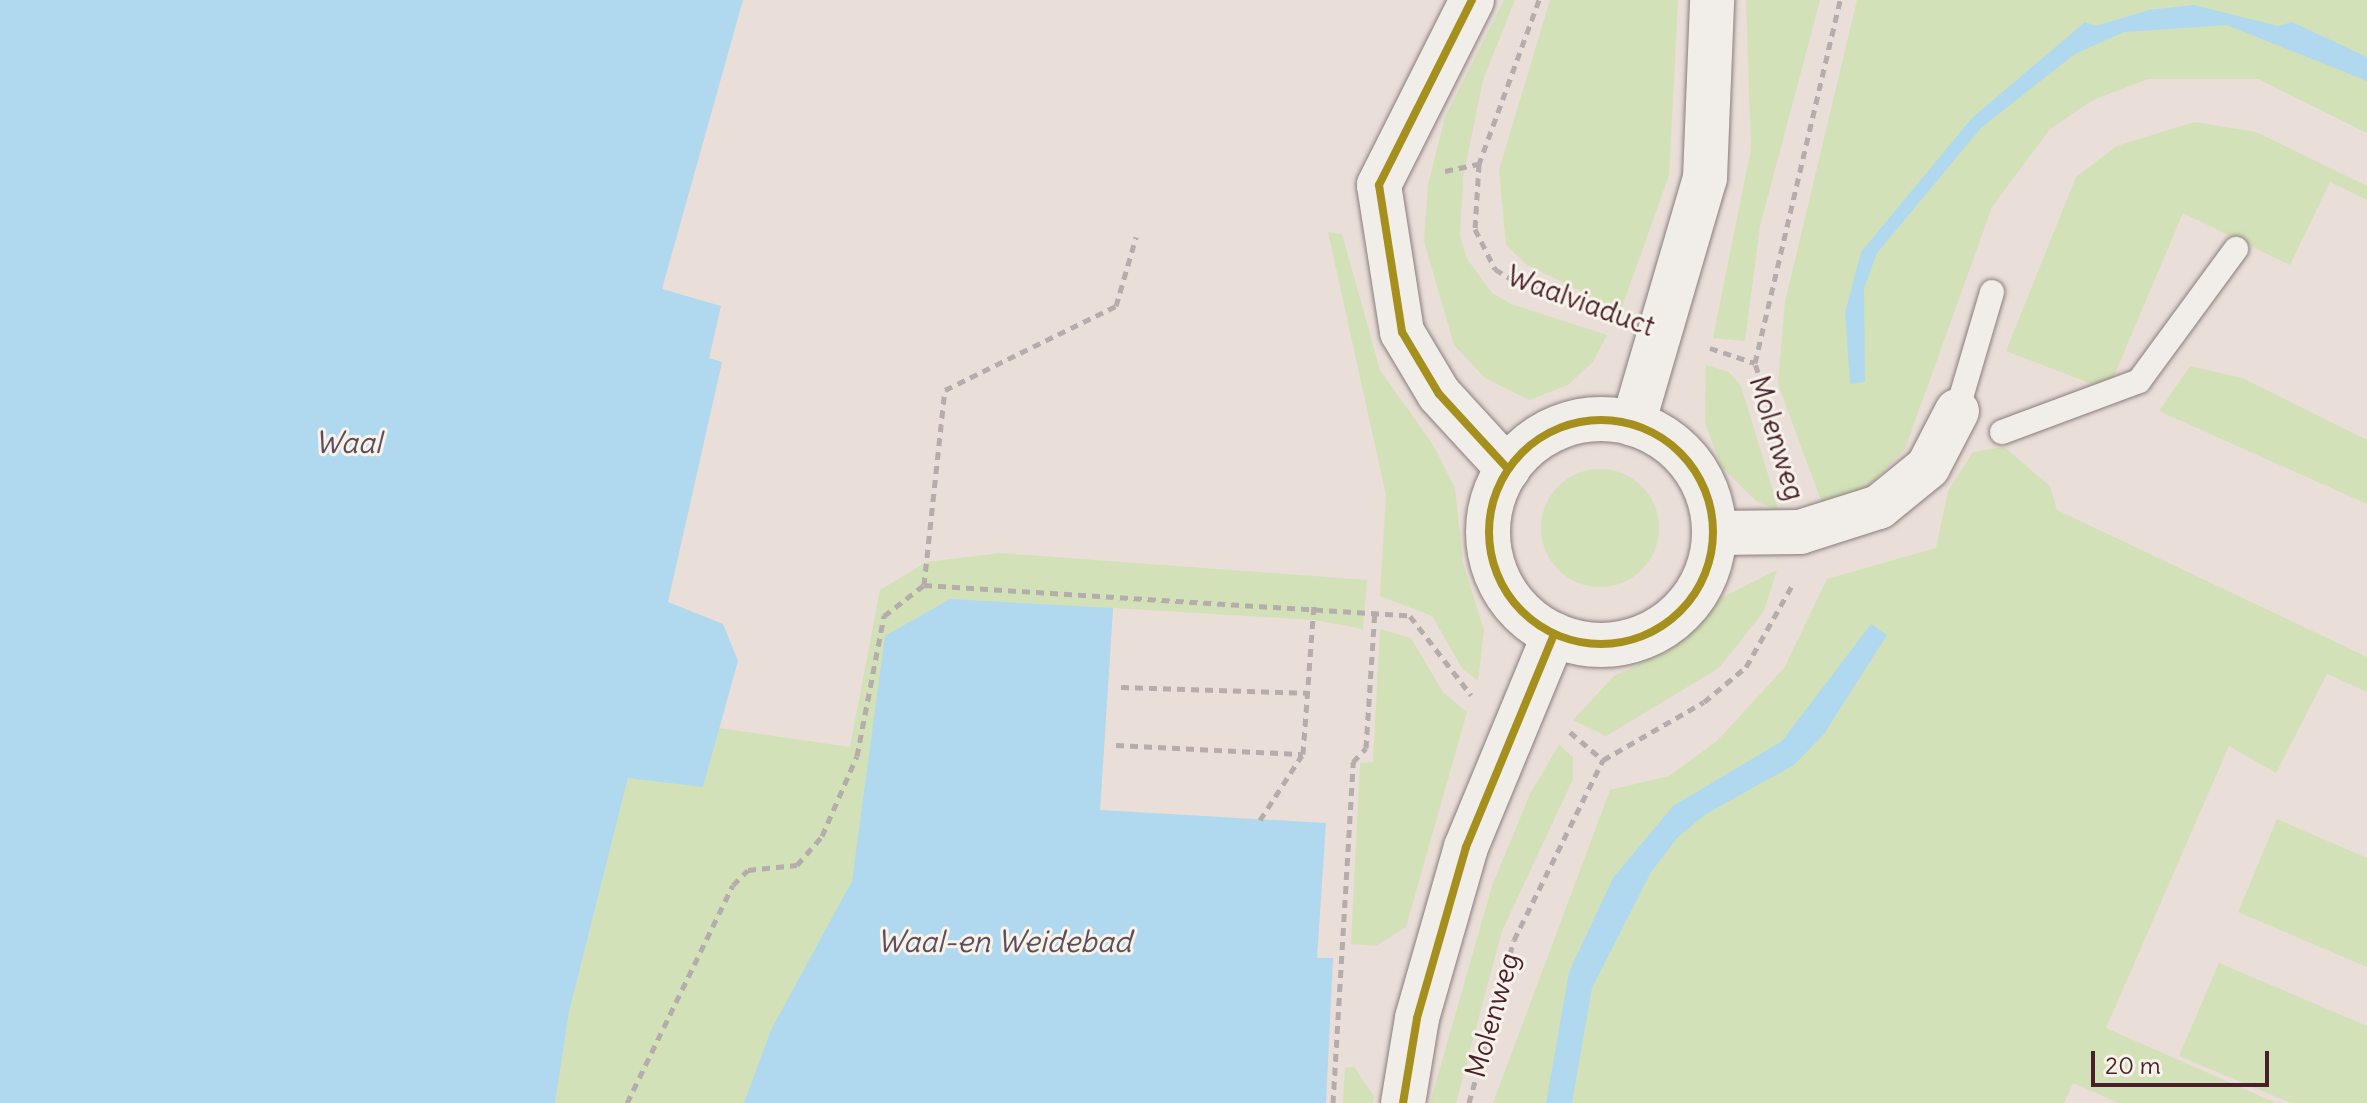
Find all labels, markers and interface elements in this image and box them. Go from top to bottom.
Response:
street label: Waalviaduct [1503,259,1659,343]
street label: Molenweg [1742,372,1812,504]
water label: Waal [314,424,382,460]
water label: Waal-en Weidebad [877,923,1131,959]
street label: Molenweg [1458,949,1526,1081]
scale bar [2095,1035,2273,1085]
text: 20 m [2105,1050,2161,1080]

